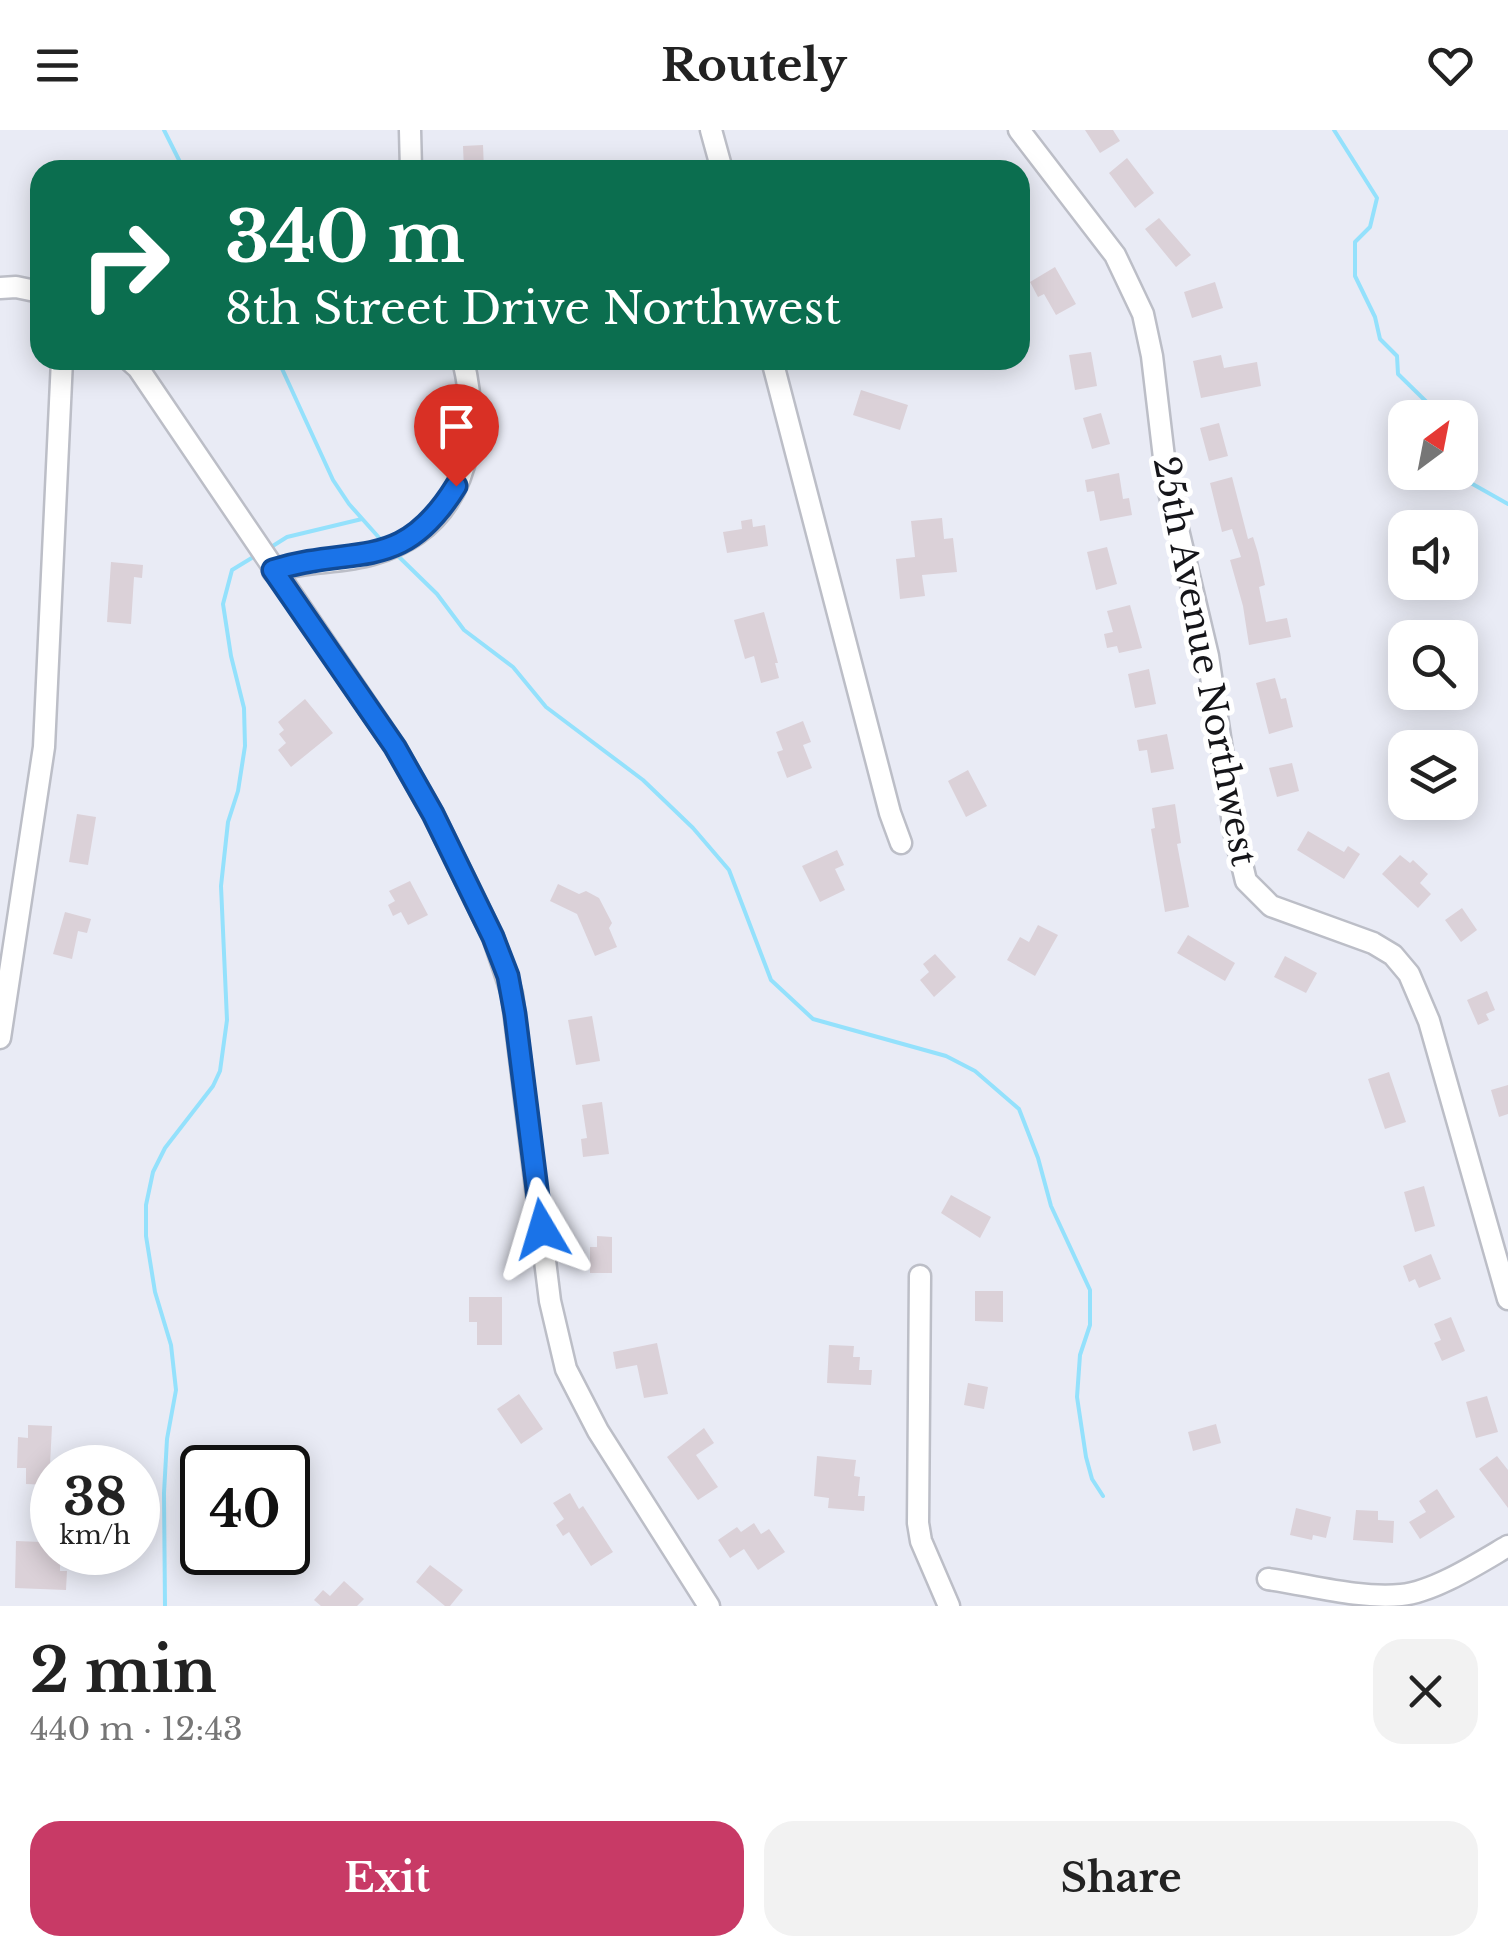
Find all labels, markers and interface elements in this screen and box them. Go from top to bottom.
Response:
text: Routely [661,37,847,93]
icon: menu [30,38,85,93]
icon: heart [1423,38,1478,93]
text: 340 m [225,194,465,281]
icon: right [60,200,190,330]
text: 8th Street Drive Northwest [225,280,841,336]
pin [414,384,499,487]
icon: arrive [429,399,484,454]
north arrow [1388,400,1478,490]
map controls [1388,400,1478,820]
street label: 25th Avenue Northwest [1145,453,1266,869]
button: sound [1388,510,1478,600]
button: search [1388,620,1478,710]
button: layers [1388,730,1478,820]
position arrow [490,1177,594,1281]
speed limit sign: 40 [180,1445,310,1575]
text: 38 [63,1466,127,1529]
text: km/h [60,1520,130,1551]
text: 2 min [30,1634,217,1708]
button: close [1373,1639,1478,1744]
text: 440 m · 12:43 [30,1709,243,1749]
button: Exit [30,1821,744,1936]
button: Share [764,1821,1478,1936]

